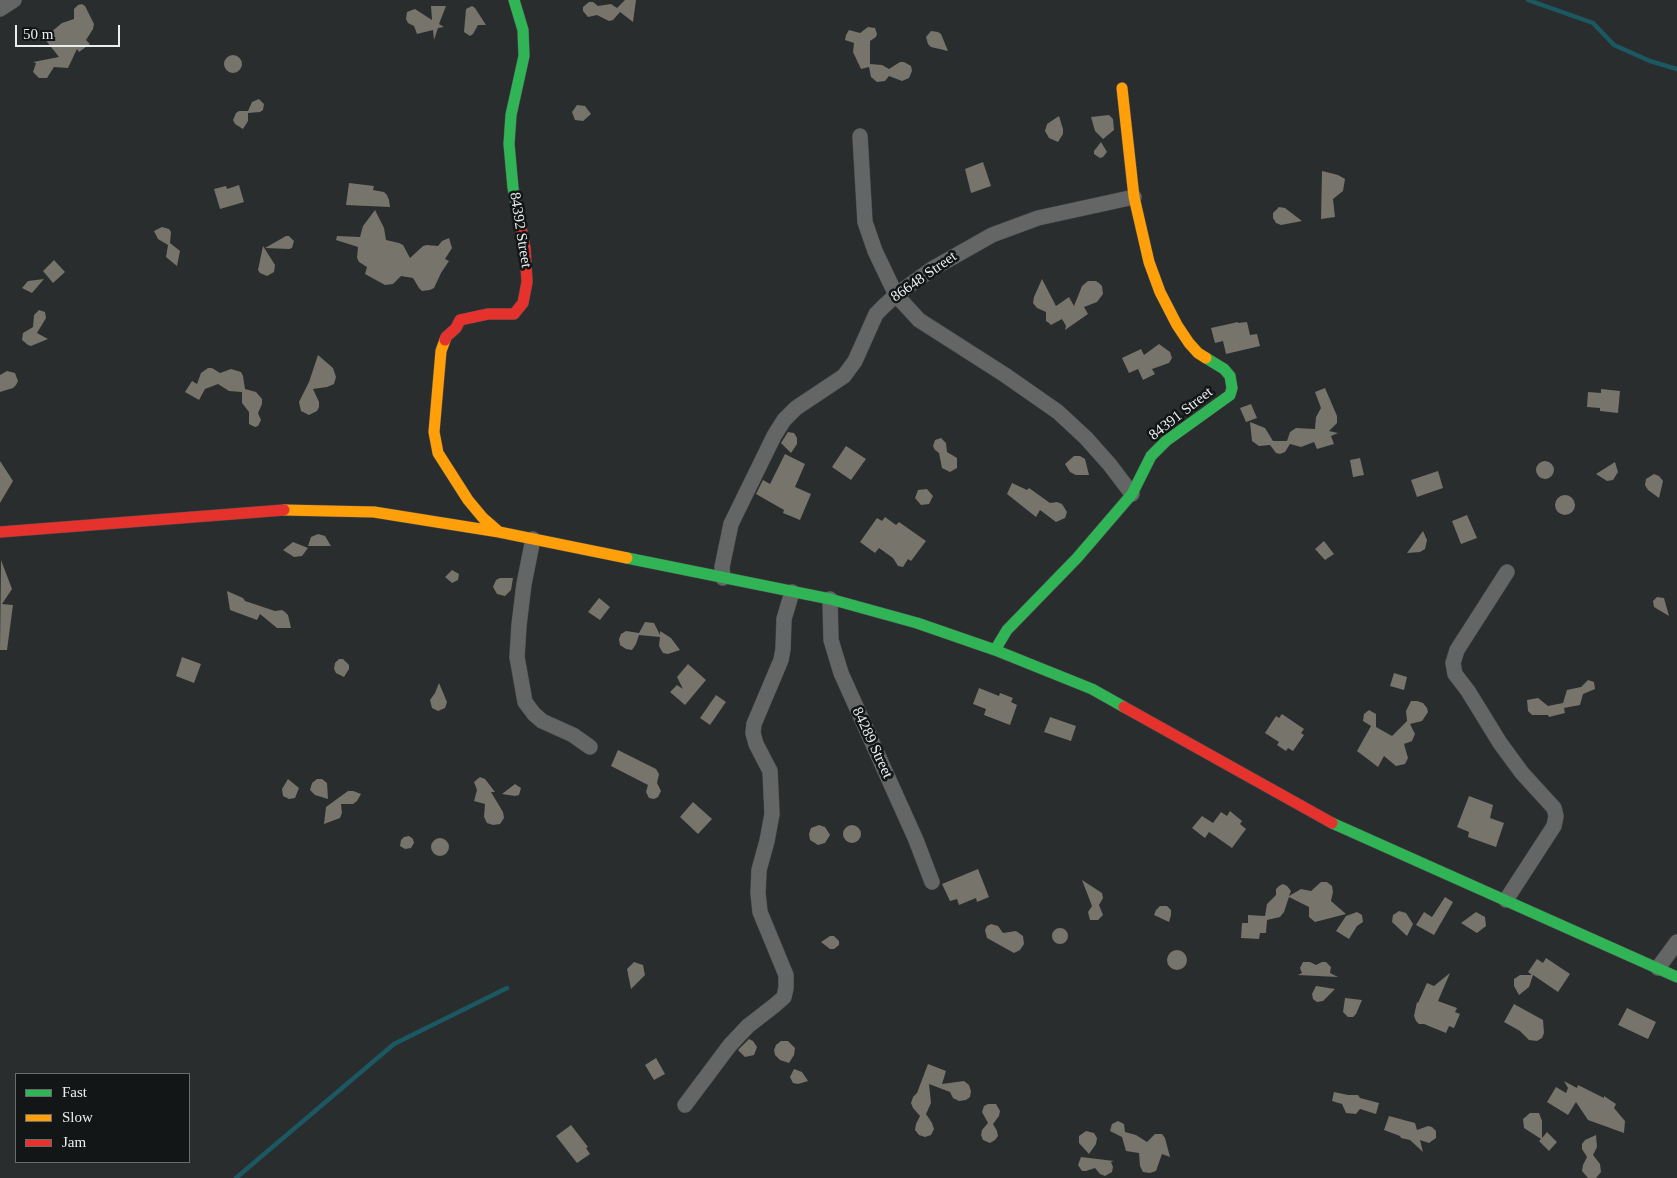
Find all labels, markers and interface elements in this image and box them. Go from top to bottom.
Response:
scale bar [18,15,122,47]
text: 50 m [23,26,53,42]
street label: 84392 Street [505,191,535,269]
street label: 86648 Street [888,248,960,306]
street label: 84391 Street [1145,383,1217,445]
street label: 84289 Street [848,705,896,781]
legend [15,1073,190,1163]
text: Fast [62,1084,87,1100]
text: Slow [62,1109,93,1125]
text: Jam [62,1134,86,1150]

